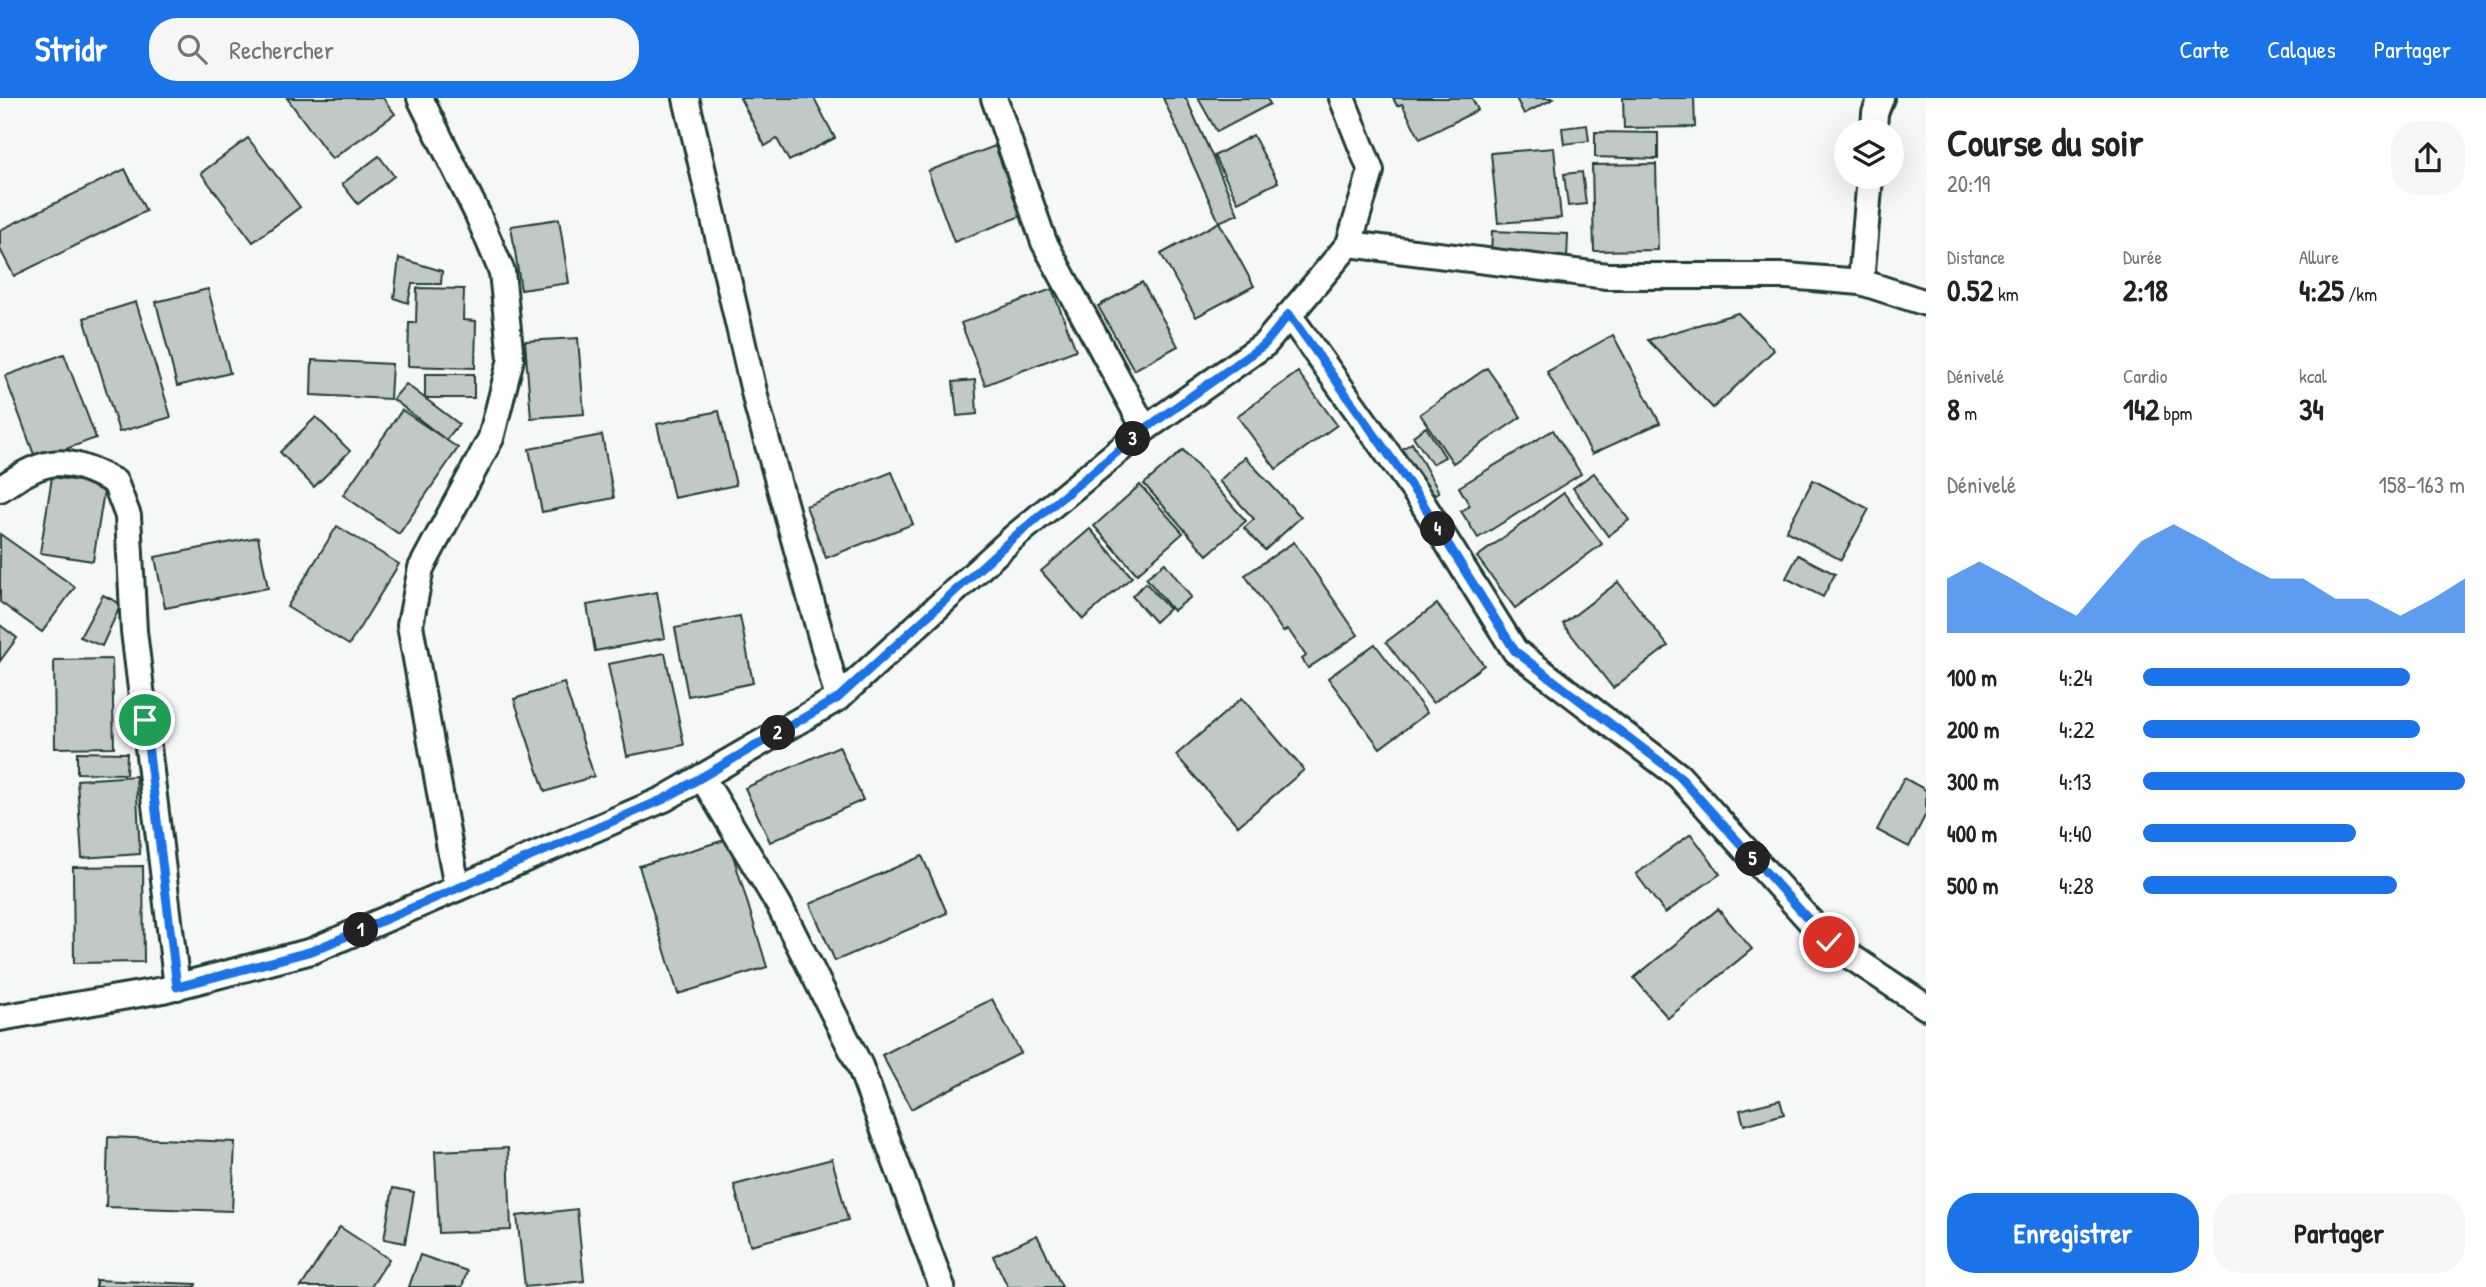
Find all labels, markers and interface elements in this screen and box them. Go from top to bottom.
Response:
search box [149,18,639,81]
text: Stridr [35,27,107,71]
icon: search [173,30,211,68]
text: Rechercher [229,32,334,67]
text: Carte [2180,33,2229,65]
text: Calques [2267,33,2336,65]
text: Partager [2374,33,2451,65]
text: Course du soir [1947,116,2143,168]
map controls [1834,119,1904,189]
button: layers [1834,119,1904,189]
button: share [2391,121,2465,195]
text: 20:19 [1947,168,1990,199]
text: Distance [1947,244,2005,270]
text: Durée [2123,244,2162,270]
text: Allure [2299,244,2339,270]
text: 0.52 [1947,270,1994,310]
text: 2:18 [2123,270,2168,310]
text: 4:25 [2299,270,2344,310]
text: km [1994,281,2019,307]
text: /km [2344,281,2377,307]
text: Dénivelé [1947,363,2004,389]
text: Cardio [2123,363,2168,389]
text: kcal [2299,363,2327,389]
text: 8 [1947,389,1960,429]
text: 142 [2123,389,2159,429]
text: 34 [2299,389,2324,429]
text: m [1960,400,1977,426]
text: bpm [2159,400,2192,426]
pin: 3 [1116,422,1150,456]
text: 3 [1128,425,1137,451]
text: Dénivelé [1947,469,2016,500]
text: 158–163 m [2379,469,2465,500]
pin: 4 [1420,512,1456,546]
text: 4 [1434,515,1441,541]
text: 100 m [1947,662,1997,693]
text: 4:24 [2059,662,2092,693]
pin [115,690,175,750]
icon: arrive [126,701,164,739]
text: 200 m [1947,714,1999,745]
text: 4:22 [2059,714,2095,745]
pin: 2 [760,716,796,750]
text: 2 [773,719,782,745]
text: 300 m [1947,766,1999,797]
text: 4:13 [2059,766,2092,797]
text: 400 m [1947,818,1997,849]
text: 4:40 [2059,818,2092,849]
pin: 5 [1736,842,1770,876]
text: 5 [1748,845,1757,871]
text: 500 m [1947,870,1998,901]
text: 4:28 [2059,870,2094,901]
pin: 1 [344,912,378,948]
pin [1799,912,1859,972]
text: 1 [357,916,364,942]
icon: check [1810,923,1848,961]
button: Enregistrer [1947,1193,2199,1273]
button: Partager [2213,1193,2465,1273]

